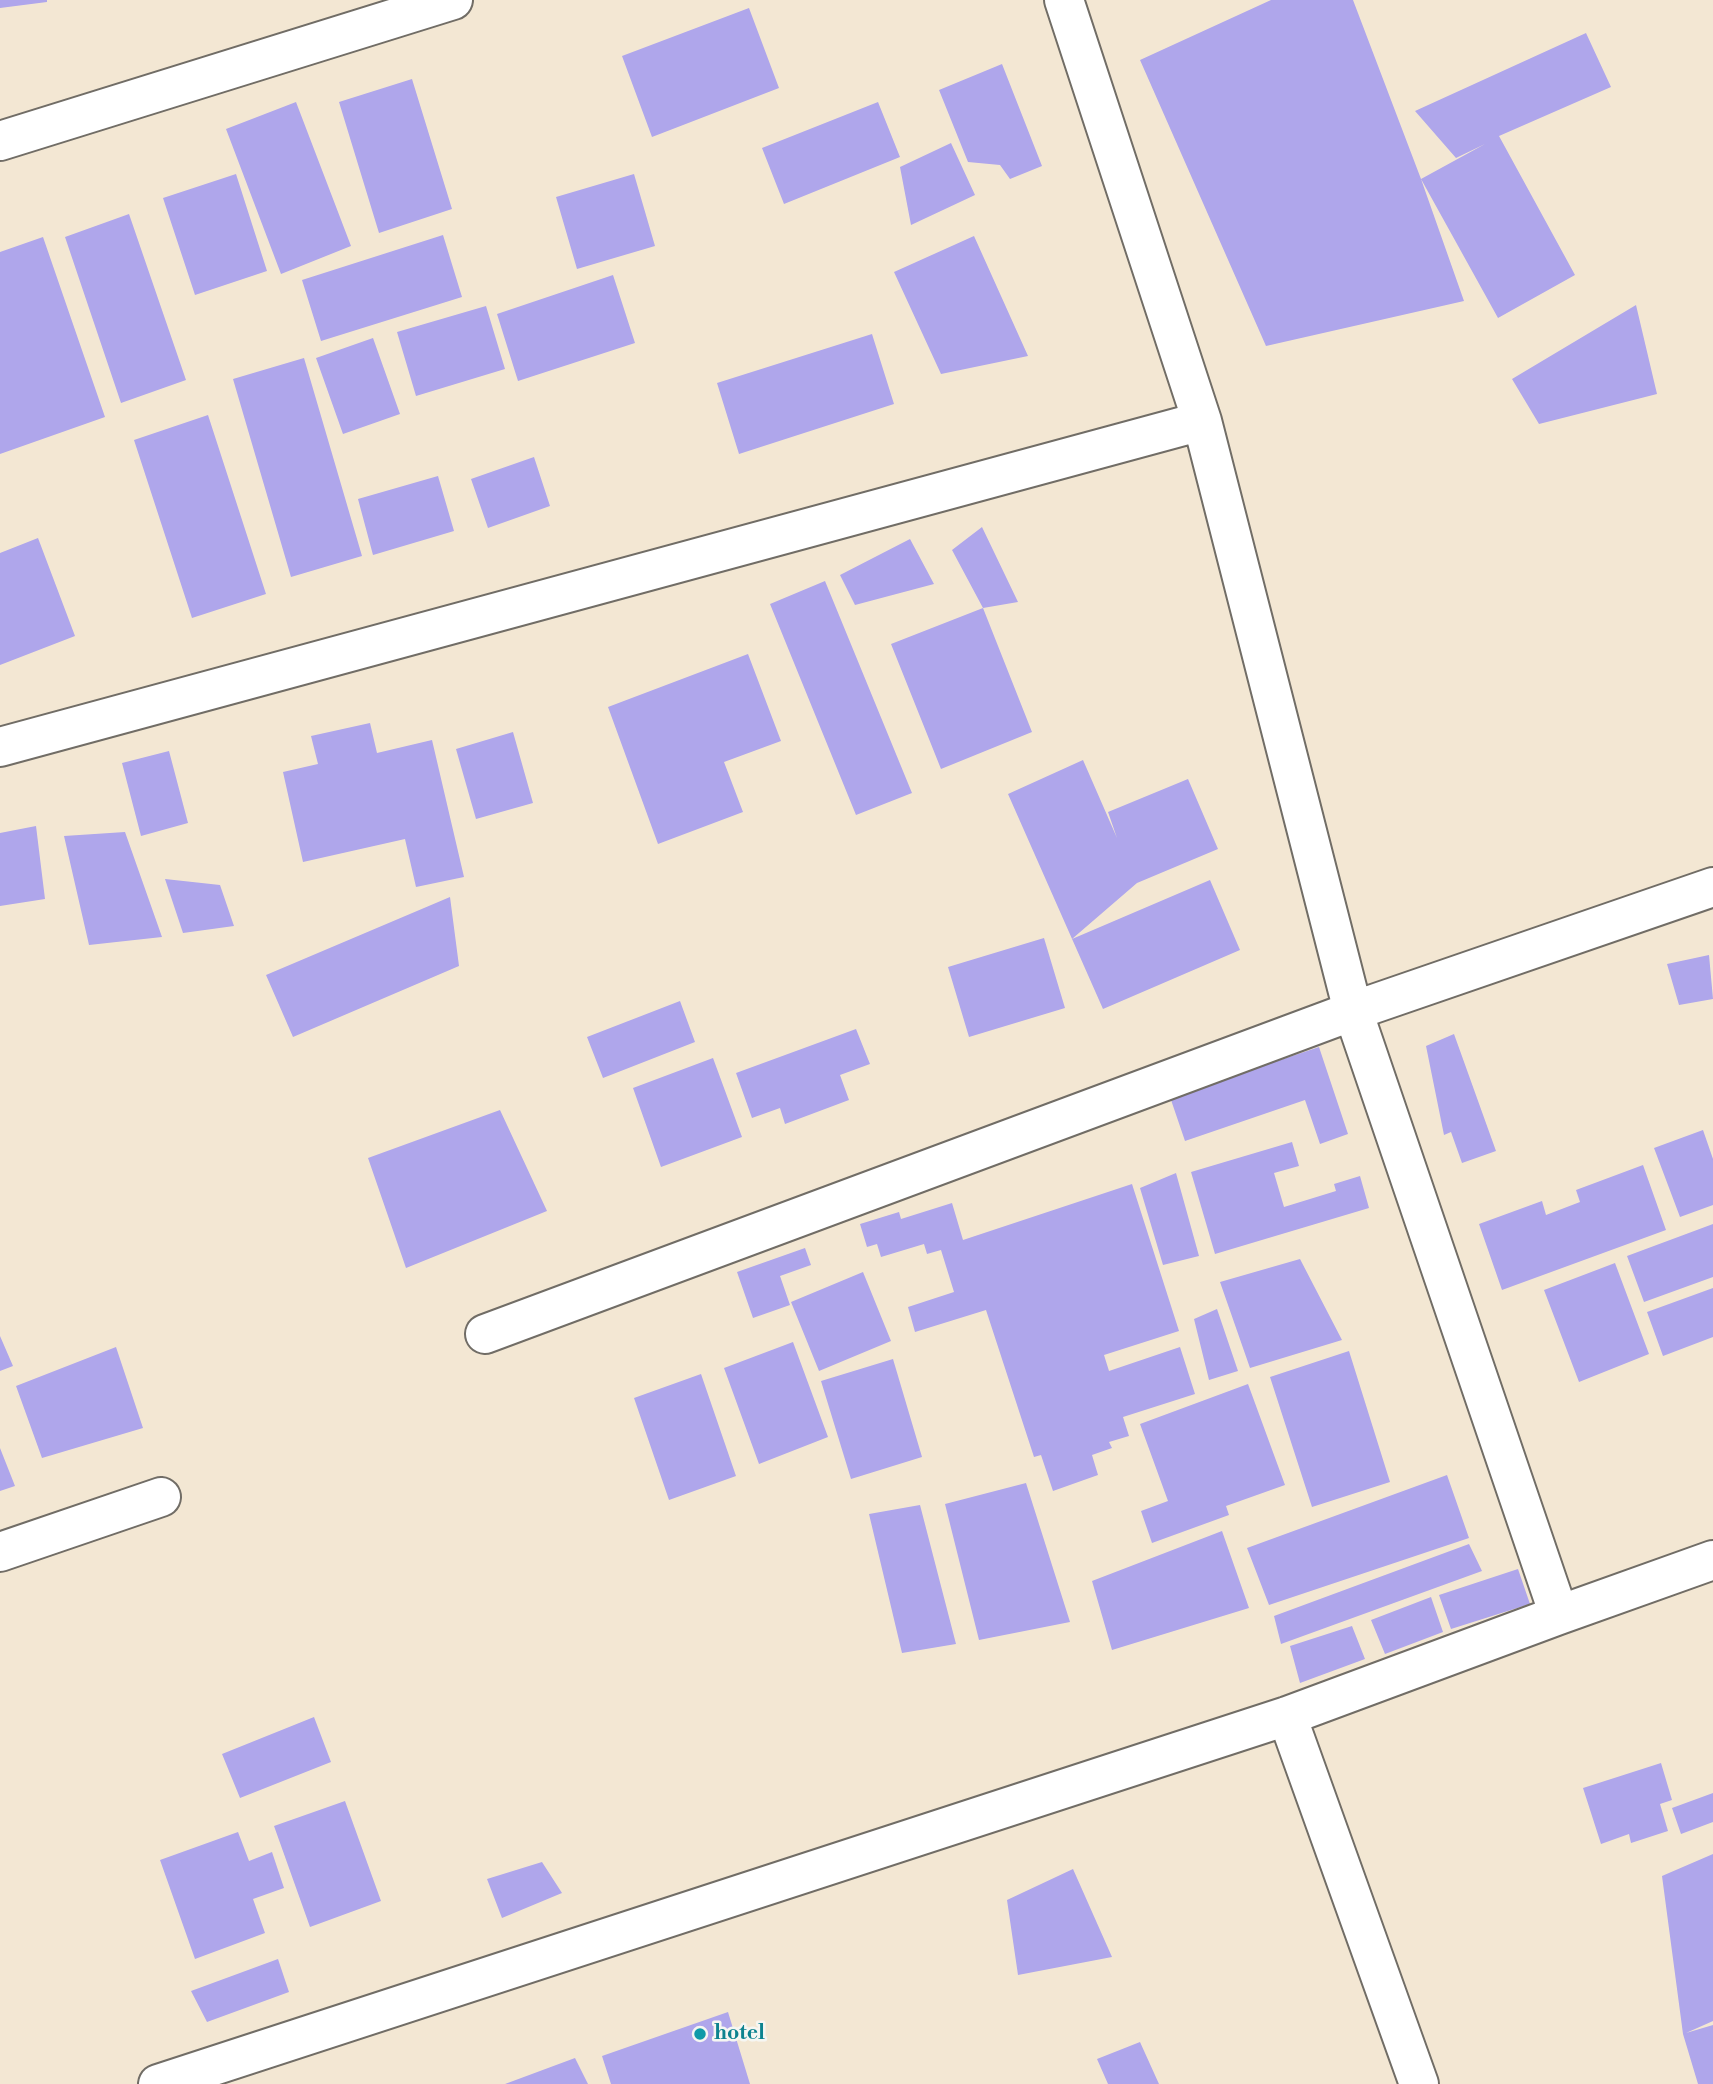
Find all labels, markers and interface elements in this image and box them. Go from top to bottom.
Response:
place label: hotel [714,2021,765,2047]
marker: hotel [692,2026,708,2042]

